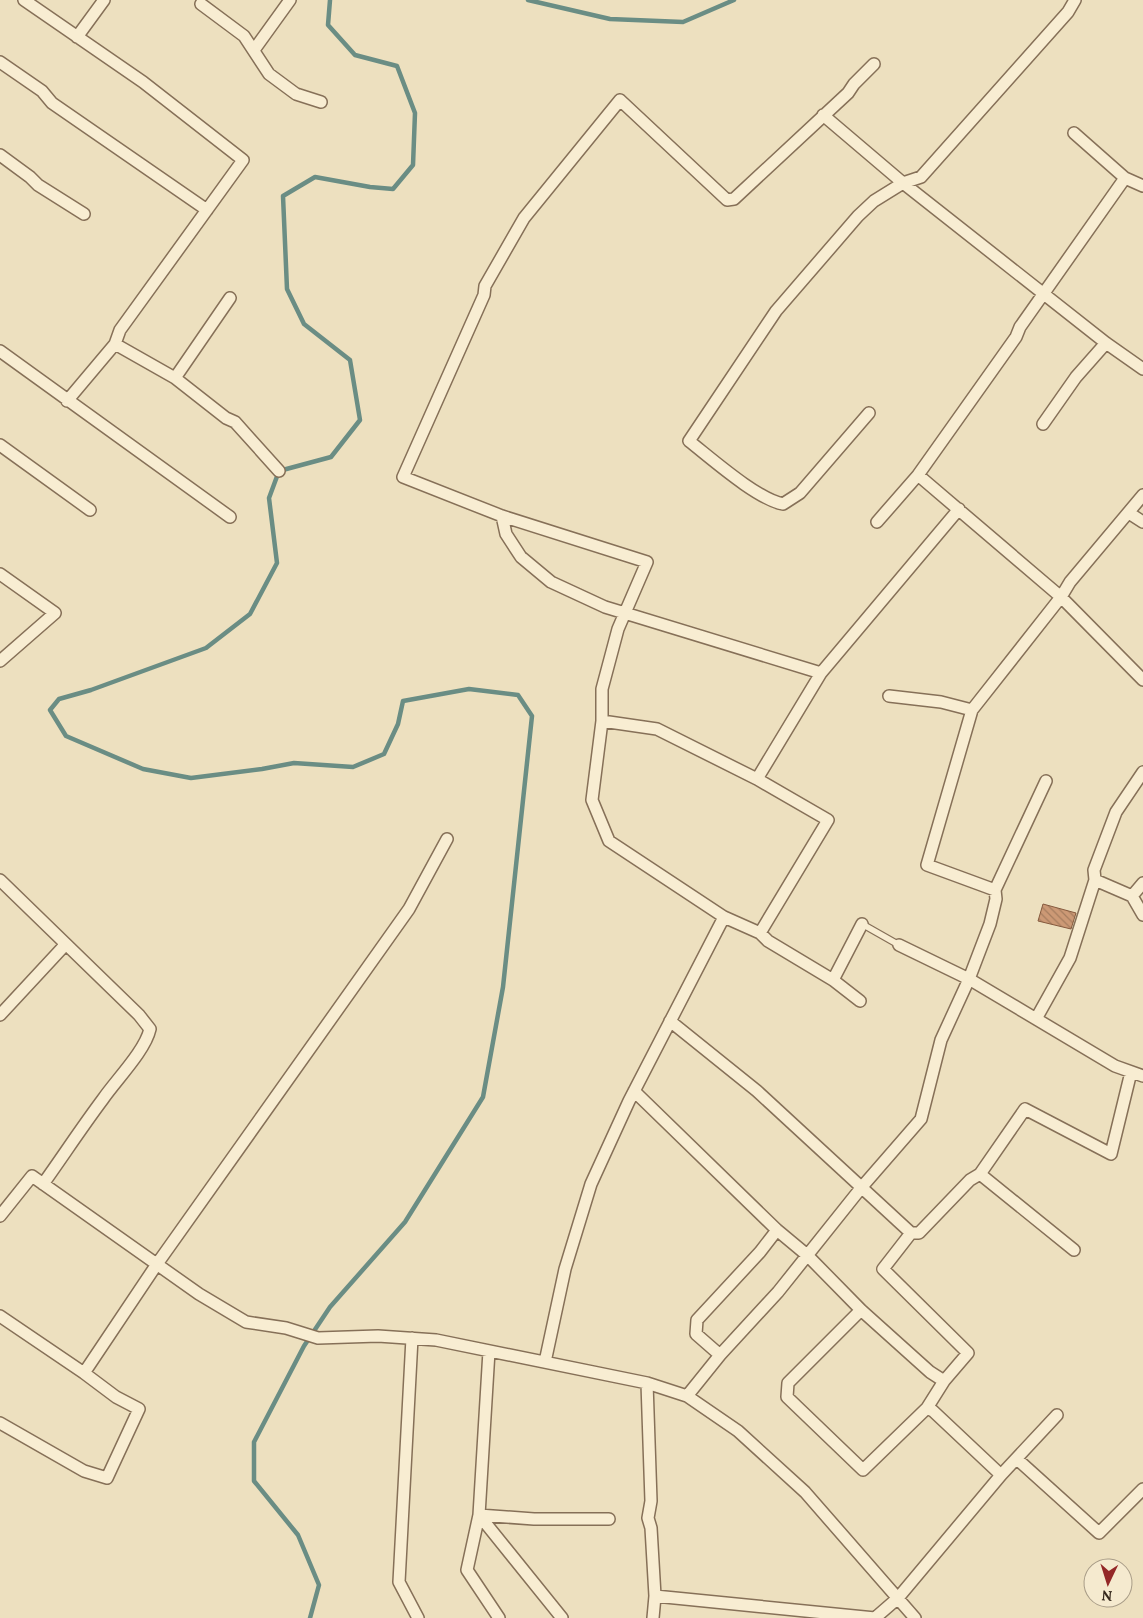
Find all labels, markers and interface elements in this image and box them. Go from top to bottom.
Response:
north arrow [1083,1558,1133,1608]
text: N [1101,1587,1113,1605]

